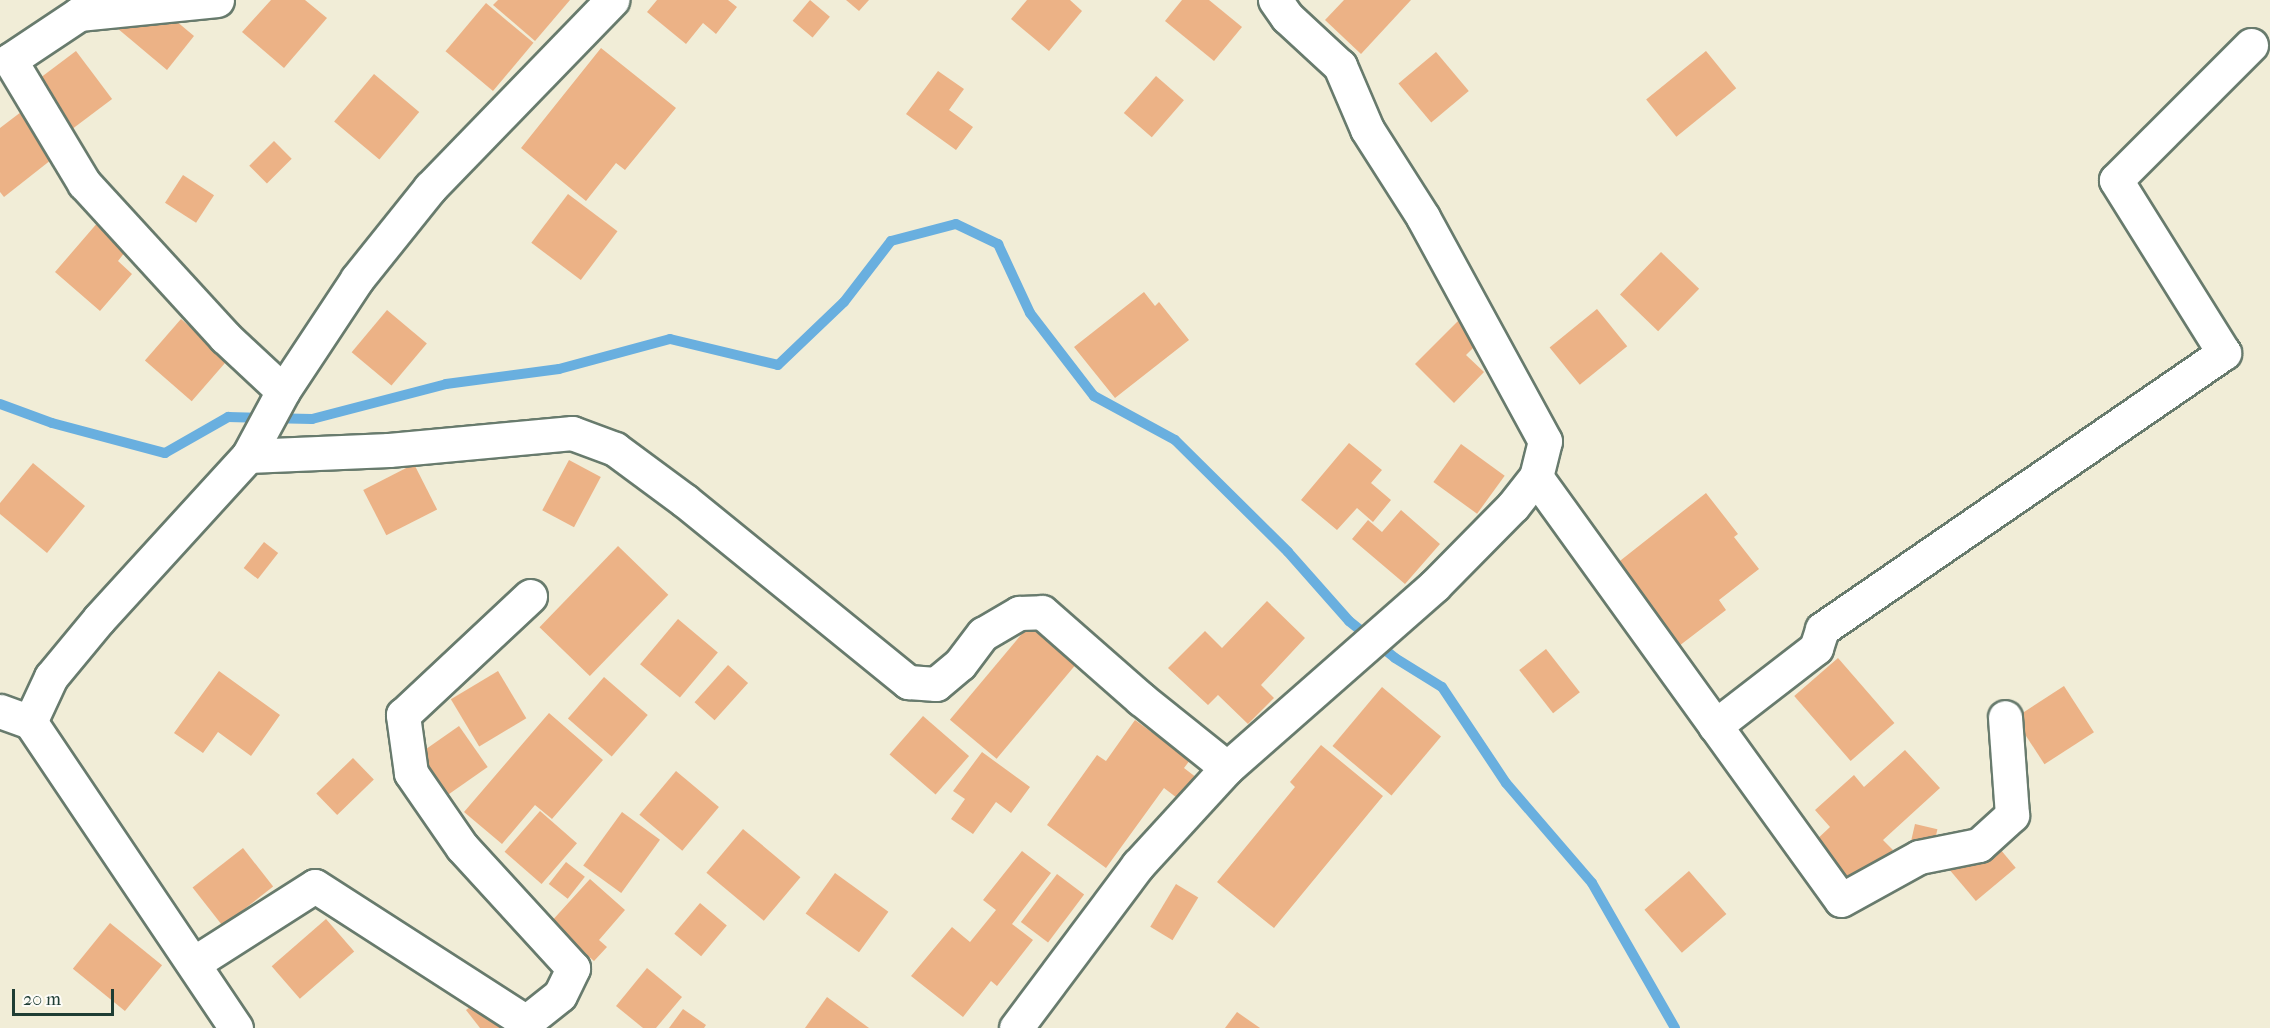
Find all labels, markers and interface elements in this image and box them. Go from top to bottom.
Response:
scale bar [15,977,117,1015]
text: 20 m [23,989,61,1010]

